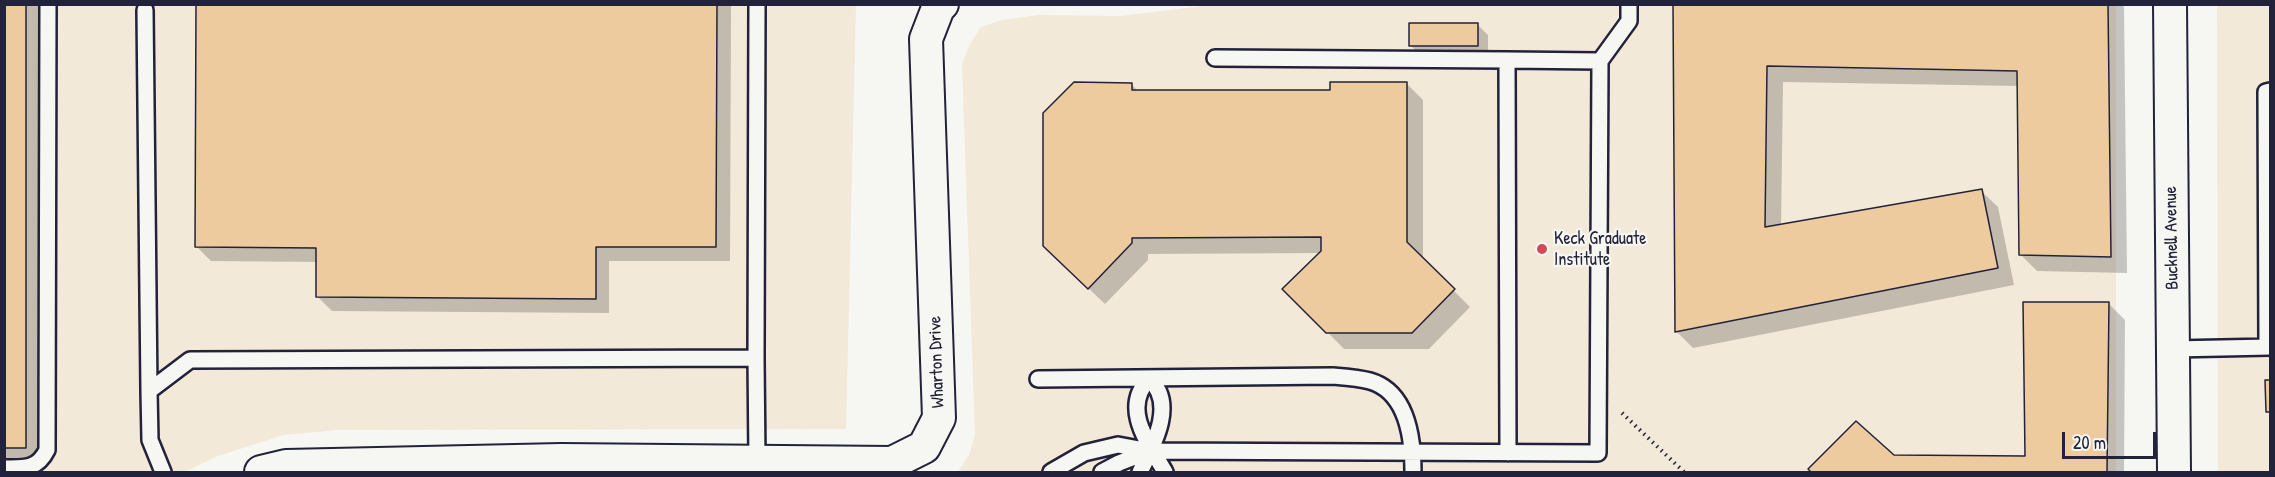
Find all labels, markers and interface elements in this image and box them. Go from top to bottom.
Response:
street label: Bucknell Avenue [2160,186,2184,290]
place label: Keck Graduate Institute [1554,228,1646,270]
marker: Keck Graduate Institute [1535,242,1549,256]
street label: Wharton Drive [925,316,949,408]
scale bar [2065,420,2160,458]
text: 20 m [2073,430,2106,455]

